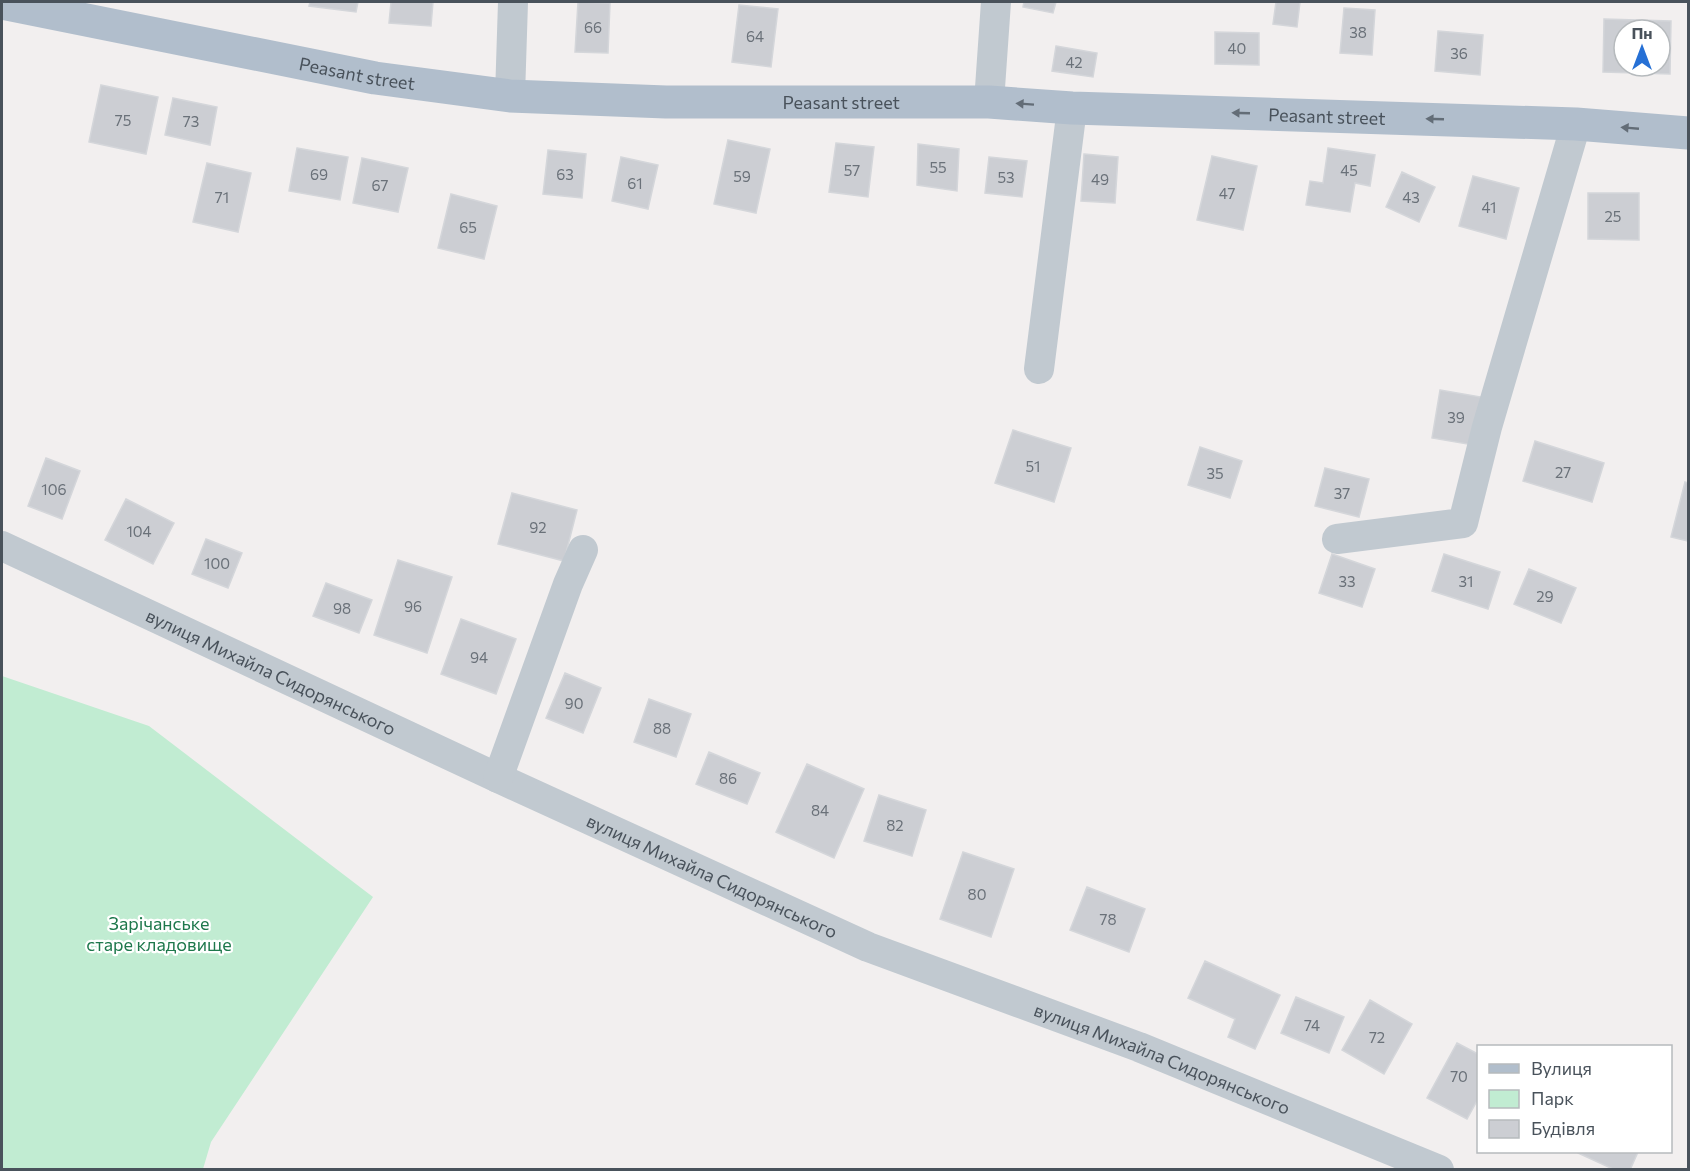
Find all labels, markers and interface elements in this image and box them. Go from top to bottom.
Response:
house number: 66 [584,18,602,36]
north arrow [1612,18,1672,78]
house number: 38 [1349,23,1367,41]
text: Пн [1631,23,1653,42]
house number: 64 [746,27,764,45]
house number: 40 [1228,39,1246,57]
house number: 36 [1450,44,1468,62]
street label: Peasant street [297,52,416,94]
house number: 42 [1065,53,1083,71]
street label: Peasant street [783,91,900,113]
one-way arrow [1015,100,1034,109]
street label: Peasant street [1268,103,1386,129]
one-way arrow [1231,108,1250,118]
house number: 75 [115,111,131,129]
house number: 73 [183,112,199,130]
one-way arrow [1426,115,1445,124]
one-way arrow [1621,124,1640,133]
house number: 55 [929,158,947,176]
house number: 57 [844,161,860,179]
house number: 45 [1340,161,1358,179]
house number: 69 [310,165,328,183]
house number: 63 [556,165,574,183]
house number: 59 [733,167,751,185]
house number: 53 [997,168,1015,186]
house number: 49 [1091,170,1109,188]
house number: 61 [627,174,643,192]
house number: 67 [372,176,389,194]
house number: 47 [1219,184,1235,202]
house number: 71 [215,188,229,206]
house number: 43 [1402,188,1420,206]
house number: 41 [1482,198,1496,216]
house number: 25 [1605,207,1621,225]
house number: 65 [459,218,477,236]
house number: 39 [1447,408,1465,426]
house number: 51 [1025,457,1041,475]
house number: 27 [1555,463,1571,481]
house number: 35 [1206,464,1224,482]
house number: 106 [41,480,67,498]
house number: 37 [1334,484,1350,502]
house number: 92 [529,518,547,536]
house number: 104 [126,522,152,540]
house number: 100 [204,554,230,572]
house number: 33 [1338,572,1356,590]
house number: 31 [1459,572,1473,590]
house number: 29 [1536,587,1554,605]
house number: 96 [404,597,422,615]
house number: 98 [333,599,351,617]
street label: вулиця Михайла Сидорянського [143,604,399,740]
house number: 94 [470,648,488,666]
house number: 90 [565,694,583,712]
house number: 88 [653,719,671,737]
house number: 86 [719,769,737,787]
house number: 84 [811,801,829,819]
street label: вулиця Михайла Сидорянського [583,809,841,943]
house number: 82 [886,816,904,834]
house number: 80 [968,885,986,903]
house number: 78 [1100,910,1116,928]
park label: Зарічанське старе кладовище [86,912,232,955]
street label: вулиця Михайла Сидорянського [1031,998,1293,1119]
house number: 74 [1304,1016,1320,1034]
house number: 72 [1369,1028,1385,1046]
legend [1477,1045,1672,1153]
text: Вулиця [1531,1057,1592,1079]
house number: 70 [1450,1067,1468,1085]
text: Парк [1531,1087,1574,1109]
text: Будівля [1531,1117,1595,1139]

